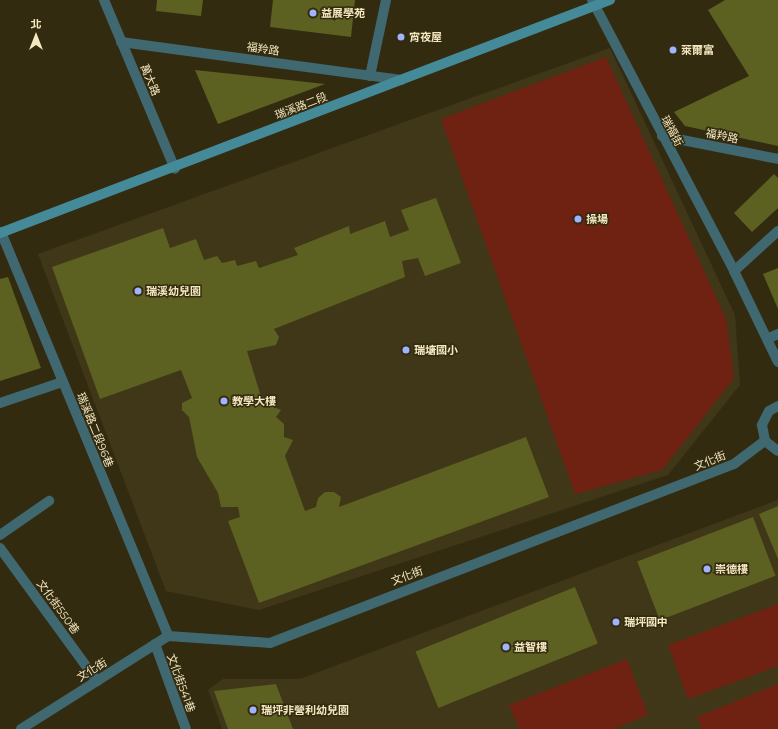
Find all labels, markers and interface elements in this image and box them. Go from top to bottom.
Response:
place label: 益展學苑 [321,6,365,20]
marker: 益展學苑 [308,8,318,18]
north arrow [16,16,56,56]
text: 北 [31,17,42,31]
place label: 宵夜屋 [409,30,442,44]
marker: 宵夜屋 [396,32,406,42]
street label: 福羚路 [246,40,280,58]
place label: 萊爾富 [681,43,714,57]
marker: 萊爾富 [668,45,678,55]
street label: 萬大路 [137,62,163,98]
street label: 瑞溪路二段 [273,90,329,122]
street label: 瑞福街 [658,113,686,149]
street label: 福羚路 [705,126,739,146]
place label: 操場 [586,212,608,226]
marker: 操場 [573,214,583,224]
place label: 瑞溪幼兒園 [146,284,201,298]
marker: 瑞溪幼兒園 [133,286,143,296]
place label: 瑞塘國小 [414,343,458,357]
marker: 瑞塘國小 [401,345,411,355]
street label: 瑞溪路二段96巷 [74,391,116,469]
place label: 教學大樓 [232,394,276,408]
marker: 教學大樓 [219,396,229,406]
street label: 文化街 [692,449,728,473]
place label: 崇德樓 [715,562,748,576]
street label: 文化街 [389,564,425,588]
marker: 崇德樓 [702,564,712,574]
street label: 文化街550巷 [34,577,82,637]
place label: 瑞坪國中 [624,615,668,629]
marker: 瑞坪國中 [611,617,621,627]
place label: 益智樓 [514,640,547,654]
marker: 益智樓 [501,642,511,652]
street label: 文化街541巷 [164,652,198,714]
street label: 文化街 [75,656,109,684]
place label: 瑞坪非營利幼兒園 [261,703,349,717]
marker: 瑞坪非營利幼兒園 [248,705,258,715]

